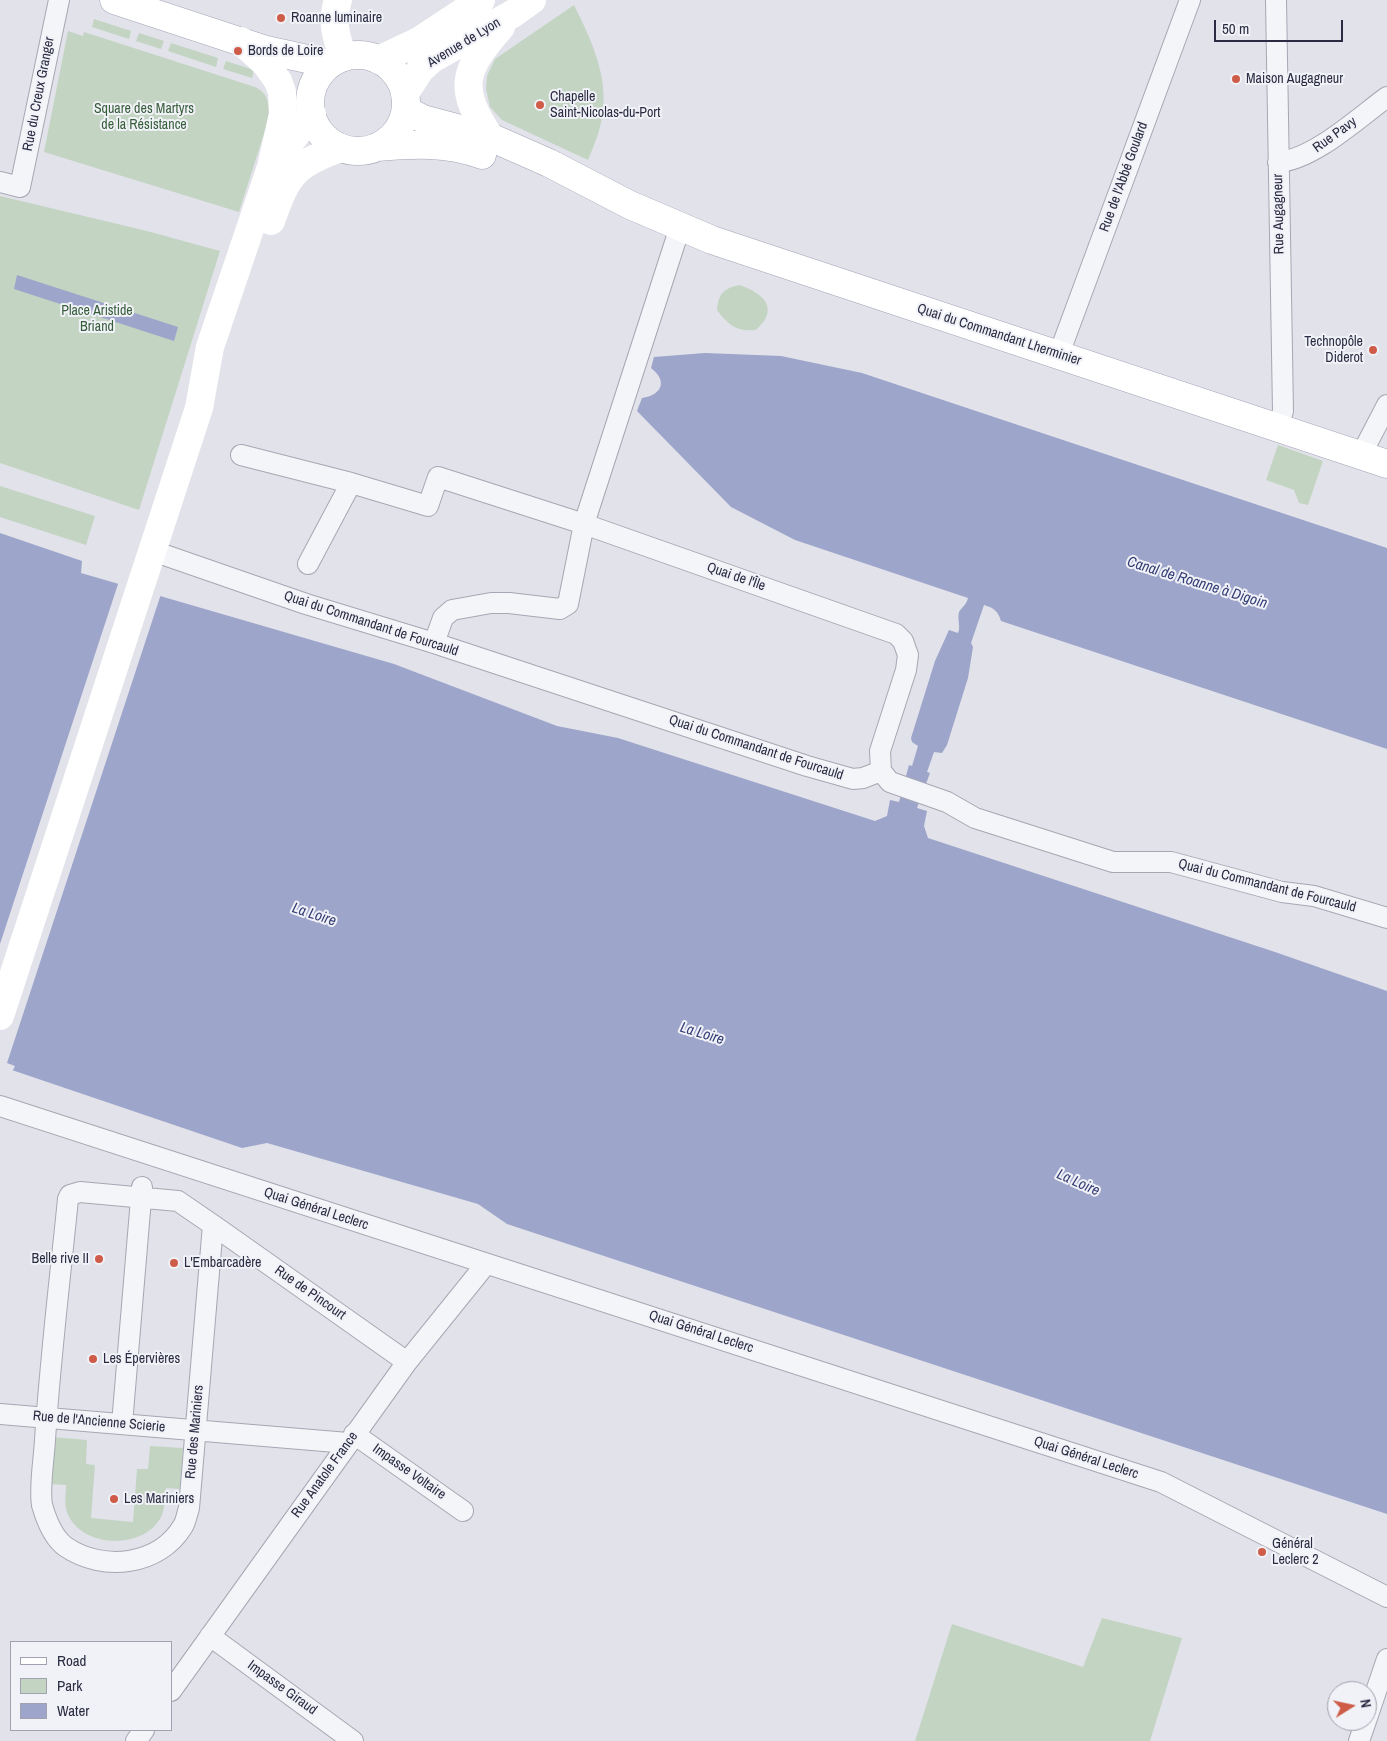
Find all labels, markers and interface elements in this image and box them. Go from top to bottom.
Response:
place label: Roanne luminaire [291,10,382,26]
scale bar [1217,10,1346,42]
marker: Roanne luminaire [275,12,287,24]
street label: Avenue de Lyon [424,15,504,71]
text: 50 m [1222,18,1249,39]
street label: Rue du Creux Granger [20,35,58,153]
place label: Bords de Loire [248,43,323,59]
marker: Bords de Loire [232,45,244,57]
place label: Maison Augagneur [1246,71,1343,87]
marker: Maison Augagneur [1230,73,1242,85]
place label: Chapelle Saint-Nicolas-du-Port [550,89,660,121]
marker: Chapelle Saint-Nicolas-du-Port [534,99,546,111]
park label: Square des Martyrs de la Résistance [94,101,194,134]
street label: Rue Pavy [1310,114,1360,156]
street label: Rue de l'Abbé Goulard [1096,120,1152,234]
street label: Rue Augagneur [1270,174,1288,254]
street label: Quai du Commandant Lherminier [915,300,1083,370]
park label: Place Aristide Briand [61,303,133,336]
place label: Technopôle Diderot [1304,334,1363,367]
marker: Technopôle Diderot [1367,344,1379,356]
water label: Canal de Roanne à Digoin [1125,553,1269,613]
street label: Quai de l'Île [704,559,768,595]
street label: Quai du Commandant de Fourcauld [282,588,460,660]
street label: Quai du Commandant de Fourcauld [667,712,845,784]
street label: Quai du Commandant de Fourcauld [1176,856,1358,916]
water label: La Loire [290,899,338,931]
water label: La Loire [678,1019,726,1049]
water label: La Loire [1054,1166,1102,1200]
street label: Quai Général Leclerc [262,1184,370,1234]
place label: Belle rive II [32,1251,89,1267]
marker: Belle rive II [93,1253,105,1265]
place label: L'Embarcadère [184,1255,261,1271]
marker: L'Embarcadère [168,1257,180,1269]
street label: Rue de Pincourt [271,1262,349,1324]
street label: Quai Général Leclerc [647,1307,755,1357]
place label: Les Épervières [103,1351,180,1367]
marker: Les Épervières [87,1353,99,1365]
street label: Rue des Mariniers [183,1384,207,1480]
street label: Rue de l'Ancienne Scierie [32,1408,166,1436]
street label: Rue Anatole France [288,1429,362,1521]
street label: Quai Général Leclerc [1032,1433,1140,1483]
street label: Impasse Voltaire [369,1441,449,1503]
place label: Les Mariniers [124,1491,194,1507]
marker: Les Mariniers [108,1493,120,1505]
place label: Général Leclerc 2 [1272,1536,1319,1568]
marker: Général Leclerc 2 [1256,1546,1268,1558]
legend [10,1641,172,1731]
text: Road [57,1650,86,1671]
street label: Impasse Giraud [244,1657,320,1719]
text: Park [57,1675,82,1696]
north arrow [1327,1681,1377,1731]
text: N [1356,1698,1375,1709]
text: Water [57,1700,89,1721]

